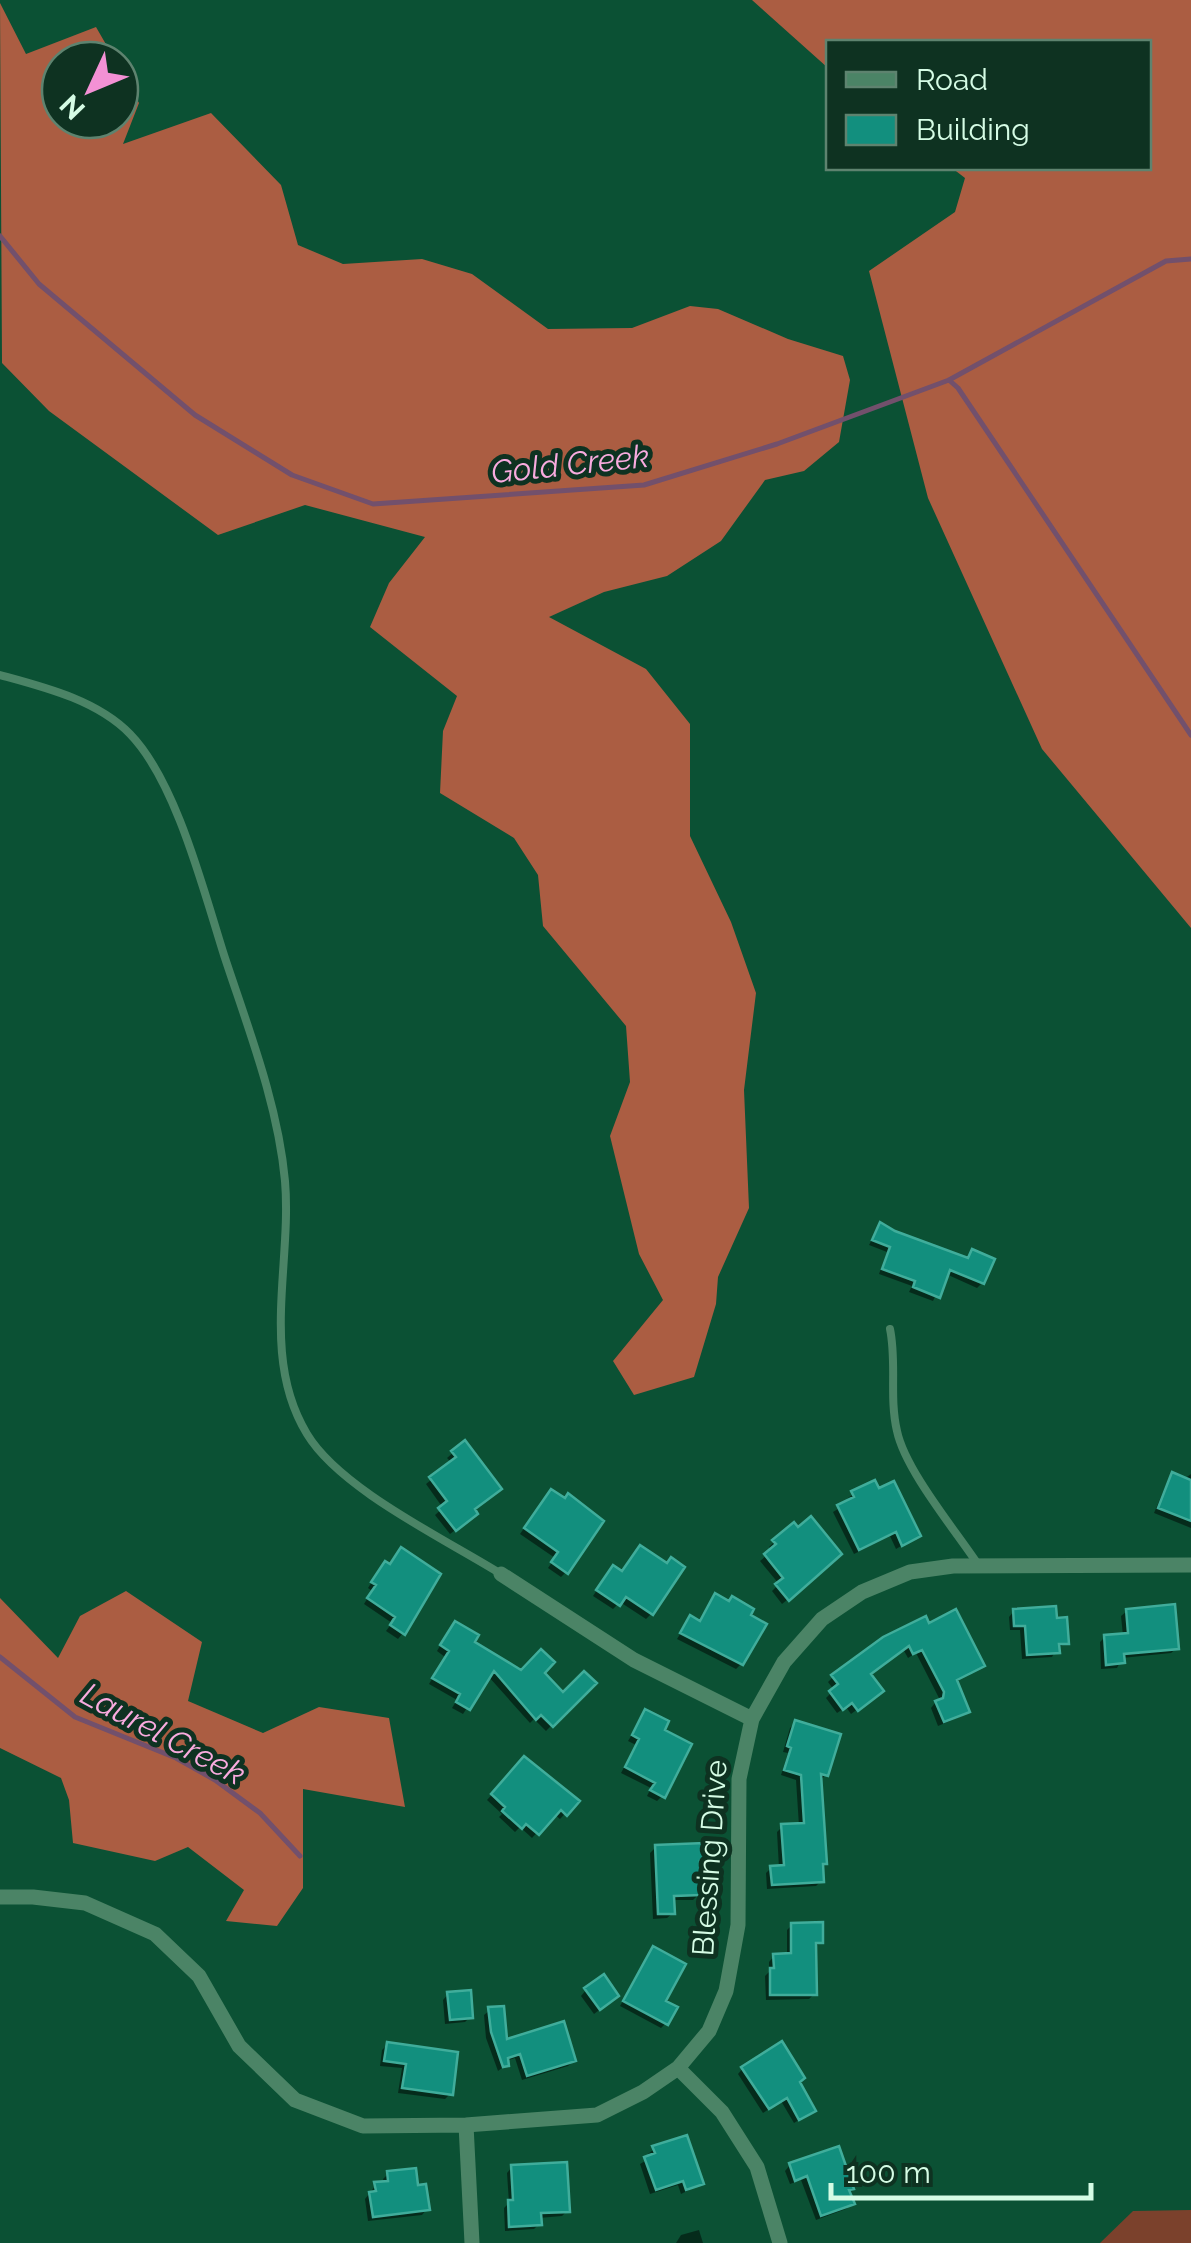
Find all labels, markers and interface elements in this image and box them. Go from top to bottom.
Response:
north arrow [40,40,140,140]
legend [826,40,1151,170]
text: Road [916,62,988,97]
text: N [53,88,92,126]
text: Building [916,112,1030,147]
water label: Gold Creek [489,437,651,490]
water label: Laurel Creek [75,1675,252,1792]
street label: Blessing Drive [685,1759,734,1957]
scale bar [831,2138,1091,2200]
text: 100 m [846,2155,931,2190]

